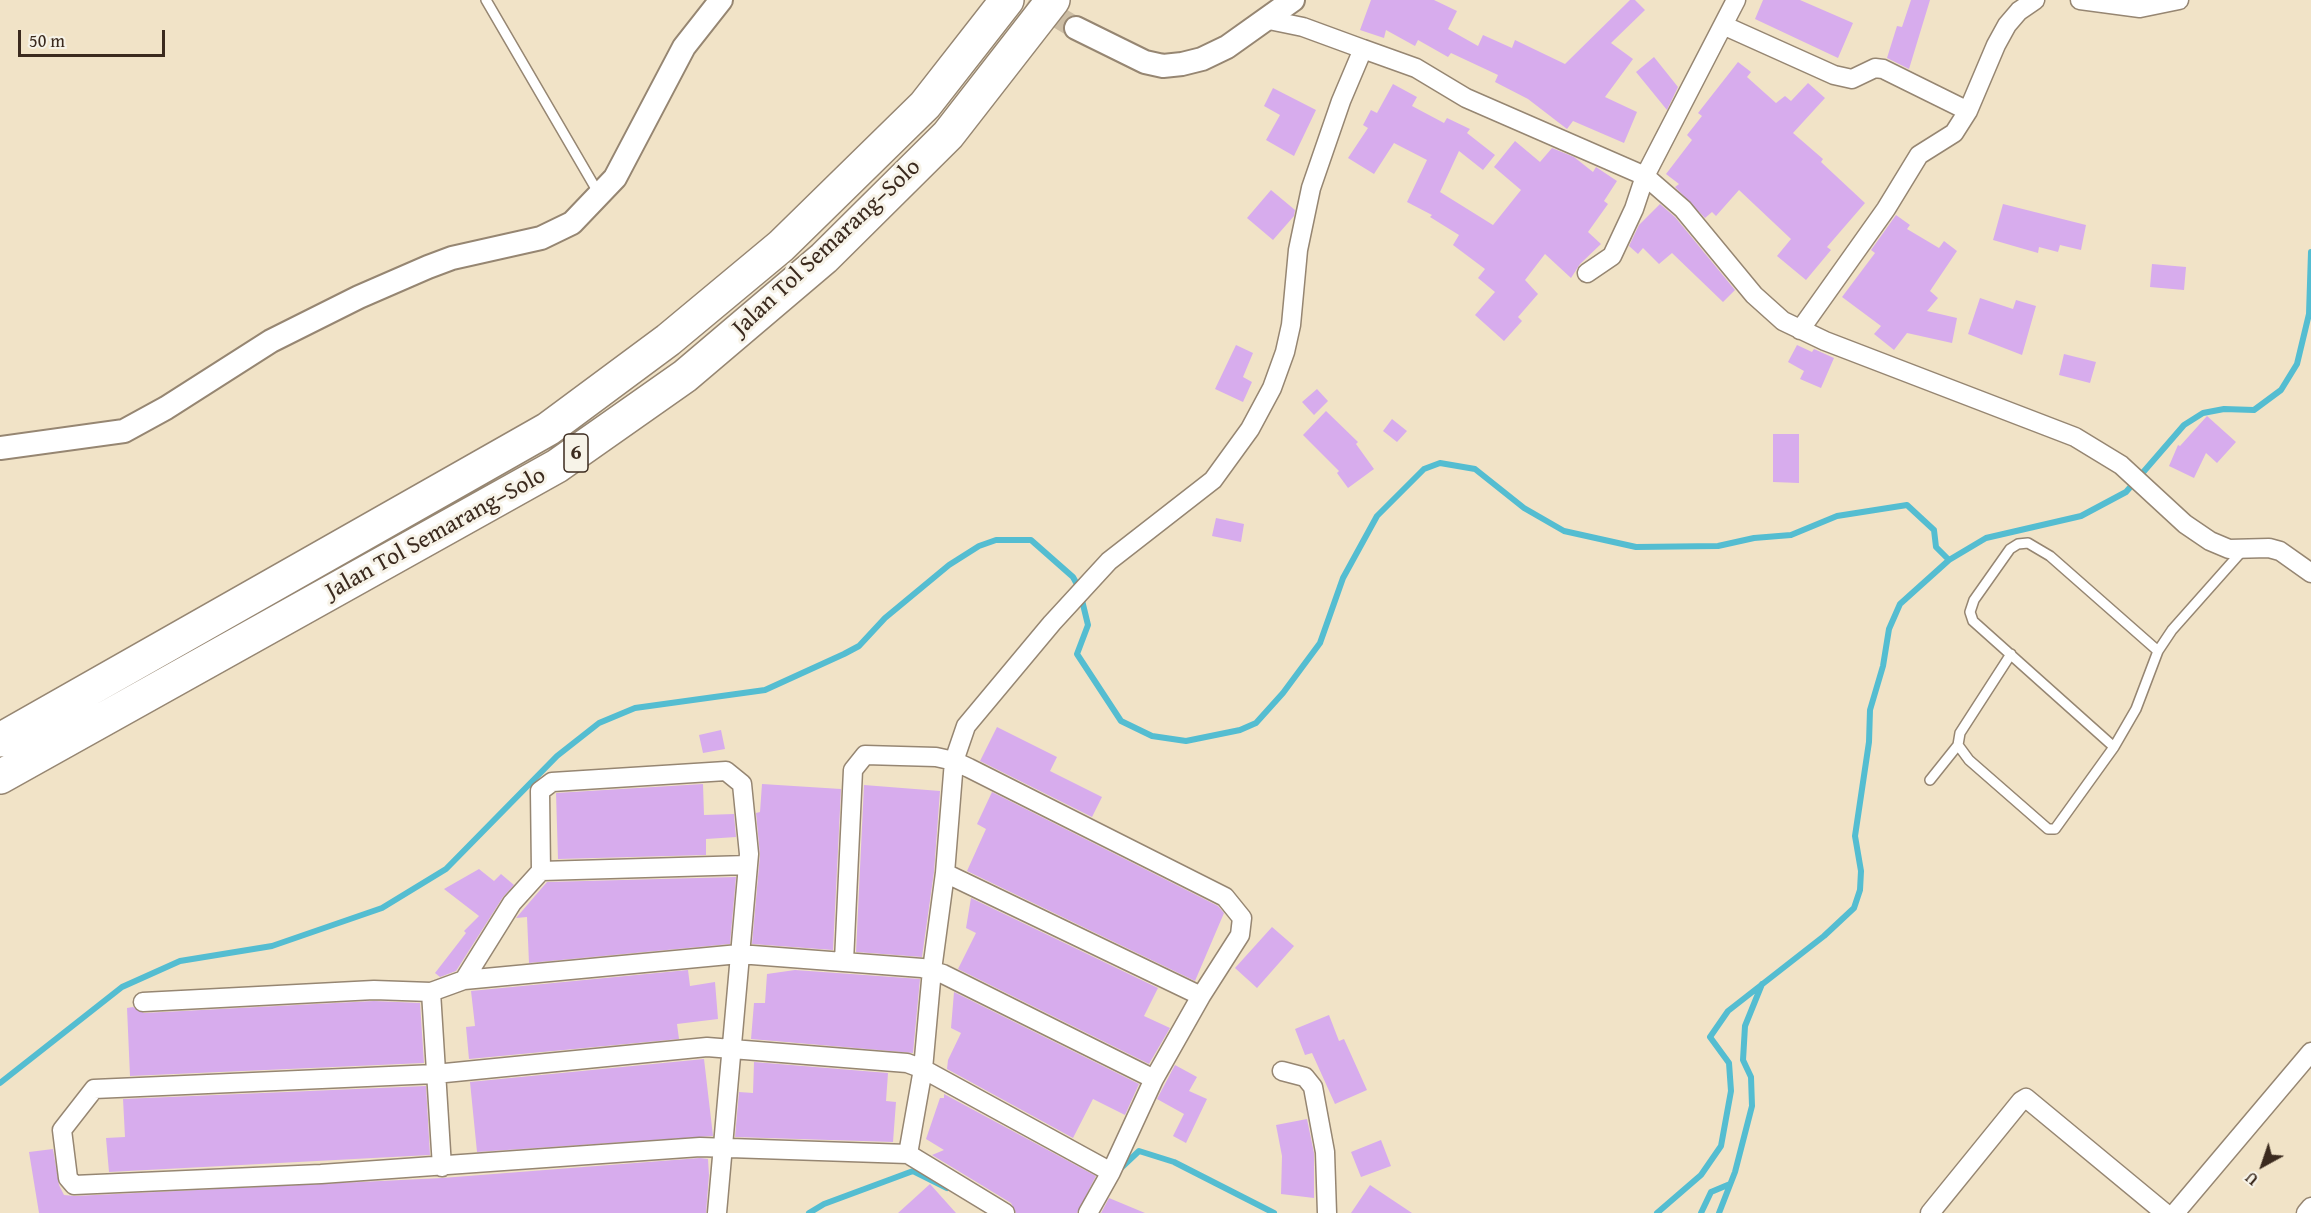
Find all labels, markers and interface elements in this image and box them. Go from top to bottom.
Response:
scale bar [21,18,168,56]
text: 50 m [29,27,65,54]
street label: Jalan Tol Semarang–Solo [727,153,927,343]
road number: 6 [564,434,588,472]
street label: Jalan Tol Semarang–Solo [321,461,551,607]
north arrow [2233,1135,2293,1195]
text: U [2240,1166,2263,1191]

